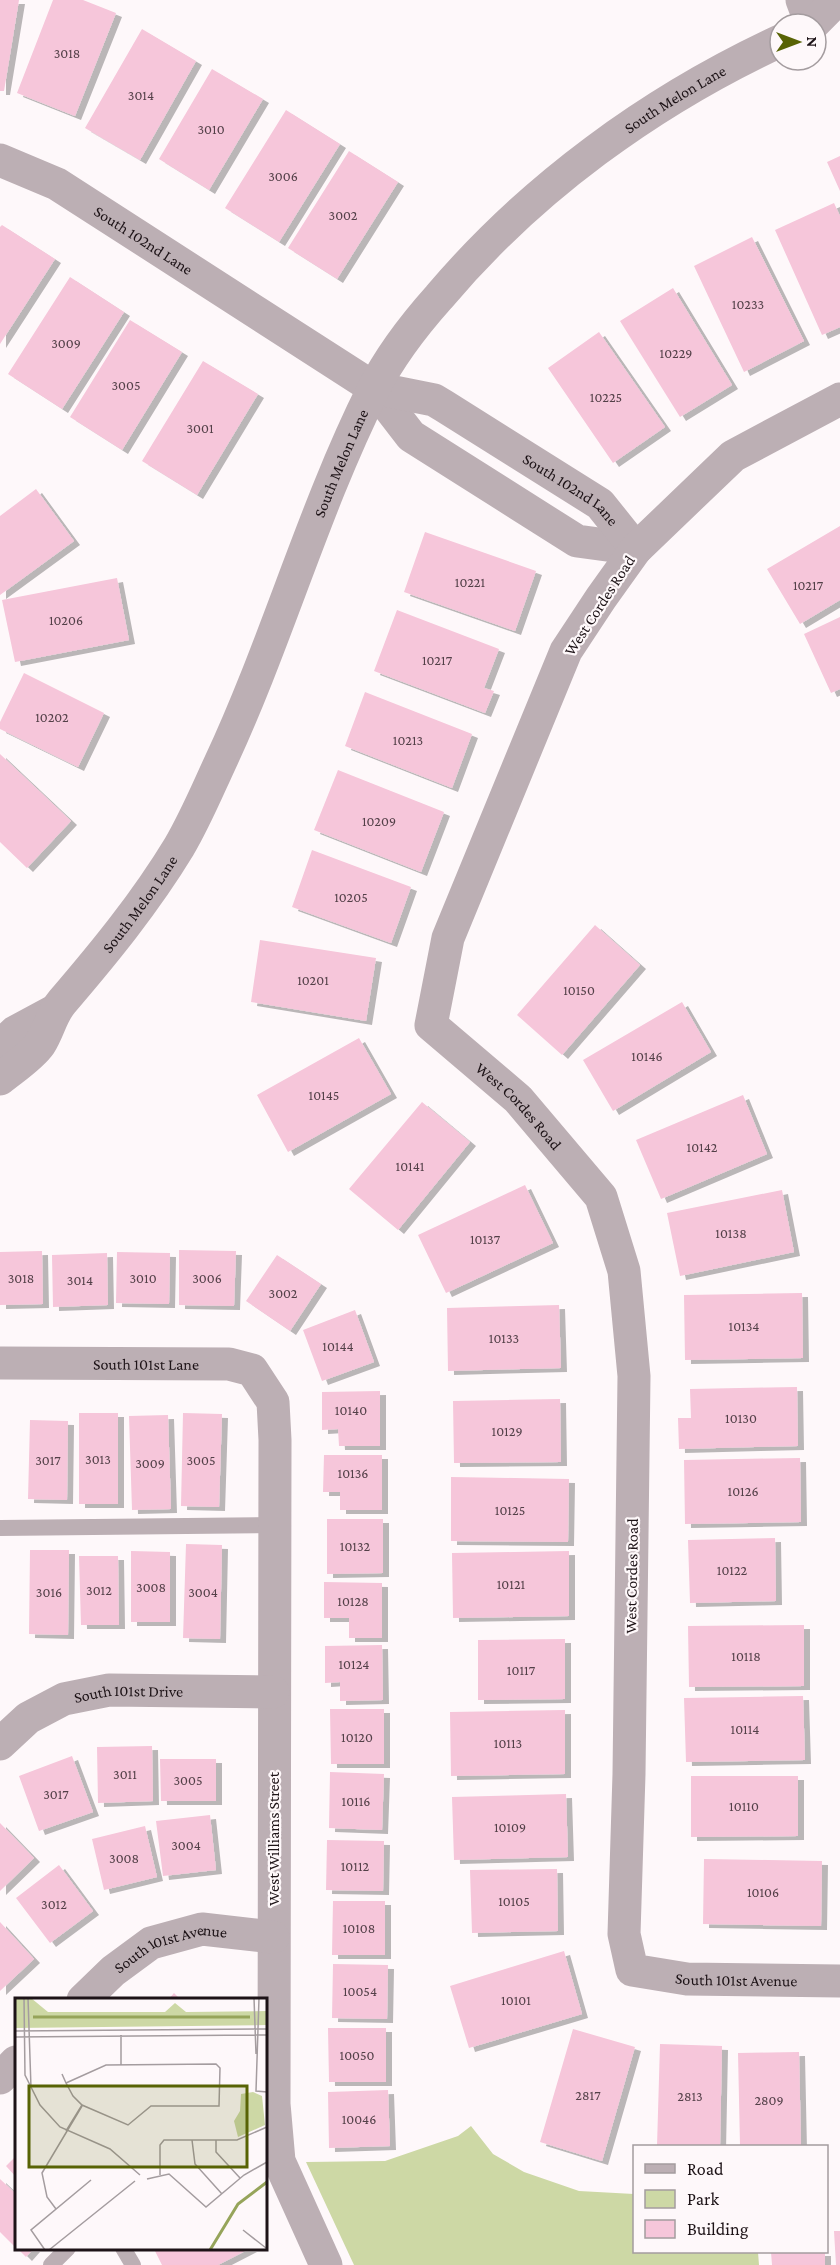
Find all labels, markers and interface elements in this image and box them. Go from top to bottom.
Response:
north arrow [768,12,828,72]
text: N [804,37,821,48]
house number: 3018 [54,45,80,61]
street label: South Melon Lane [621,62,729,137]
house number: 3014 [128,87,154,103]
house number: 3010 [197,121,225,137]
house number: 3006 [268,168,298,184]
street label: South 102nd Lane [91,202,196,278]
house number: 3002 [328,207,358,223]
house number: 10233 [732,296,764,312]
house number: 3009 [51,335,81,351]
house number: 10229 [660,345,692,361]
house number: 3005 [111,377,141,393]
house number: 10225 [590,389,622,405]
street label: South Melon Lane [310,407,371,520]
house number: 3001 [186,420,214,436]
street label: South 102nd Lane [520,450,622,529]
street label: West Cordes Road [561,552,638,658]
house number: 10221 [455,574,486,590]
house number: 10217 [793,577,824,593]
house number: 10206 [49,612,83,628]
house number: 10217 [422,652,453,668]
house number: 10202 [35,709,69,725]
house number: 10213 [393,732,423,748]
house number: 10209 [362,813,396,829]
street label: South Melon Lane [99,852,181,956]
house number: 10205 [334,889,368,905]
house number: 10201 [297,972,329,988]
house number: 10150 [563,982,595,998]
house number: 10146 [631,1048,663,1064]
street label: West Cordes Road [472,1059,565,1153]
house number: 10145 [309,1087,339,1103]
house number: 10142 [687,1139,718,1155]
house number: 10141 [395,1158,425,1174]
house number: 10138 [715,1225,747,1241]
house number: 10137 [470,1231,501,1247]
house number: 3018 [8,1270,34,1286]
house number: 3010 [129,1270,157,1286]
house number: 3006 [192,1270,222,1286]
house number: 3014 [67,1272,93,1288]
house number: 3002 [268,1285,298,1301]
house number: 10134 [728,1318,760,1334]
house number: 10133 [489,1330,519,1346]
house number: 10144 [322,1338,354,1354]
street label: South 101st Lane [93,1355,199,1373]
house number: 10140 [335,1402,367,1418]
house number: 10130 [725,1410,757,1426]
house number: 10129 [492,1423,523,1439]
house number: 3013 [85,1451,111,1467]
house number: 3017 [35,1452,61,1468]
house number: 3005 [186,1452,216,1468]
house number: 3009 [135,1455,165,1471]
house number: 10136 [338,1465,368,1481]
house number: 10126 [728,1483,759,1499]
house number: 10125 [495,1502,525,1518]
street label: West Cordes Road [622,1518,641,1634]
house number: 10132 [340,1538,371,1554]
house number: 10122 [717,1562,748,1578]
house number: 10121 [497,1576,526,1592]
house number: 3008 [136,1579,166,1595]
house number: 3012 [86,1582,112,1598]
house number: 3016 [36,1584,62,1600]
house number: 3004 [188,1584,218,1600]
house number: 10128 [337,1593,369,1609]
house number: 10118 [731,1648,761,1664]
house number: 10124 [338,1656,370,1672]
house number: 10117 [507,1662,536,1678]
street label: South 101st Drive [72,1682,183,1706]
house number: 10114 [730,1721,760,1737]
house number: 10120 [341,1729,373,1745]
house number: 10113 [494,1735,522,1751]
house number: 3011 [113,1766,137,1782]
street label: West Williams Street [265,1771,282,1906]
house number: 3005 [173,1772,203,1788]
house number: 3017 [43,1786,69,1802]
house number: 10116 [342,1793,370,1809]
house number: 10110 [729,1798,759,1814]
house number: 10109 [494,1819,526,1835]
house number: 3004 [171,1837,201,1853]
house number: 3008 [109,1850,139,1866]
house number: 10112 [341,1858,370,1874]
house number: 10106 [747,1884,779,1900]
house number: 10105 [498,1893,530,1909]
house number: 3012 [41,1896,67,1912]
house number: 10108 [343,1920,375,1936]
street label: South 101st Avenue [111,1921,228,1976]
street label: South 101st Avenue [674,1969,798,1989]
house number: 10054 [343,1983,377,1999]
house number: 10101 [501,1992,531,2008]
inset map [15,1998,267,2250]
house number: 10050 [340,2047,375,2063]
house number: 2817 [575,2087,601,2103]
house number: 2813 [677,2088,703,2104]
house number: 2809 [754,2092,784,2108]
house number: 10046 [342,2111,376,2127]
legend [633,2145,828,2253]
text: Road [687,2159,724,2179]
text: Park [687,2189,719,2209]
text: Building [687,2219,749,2239]

